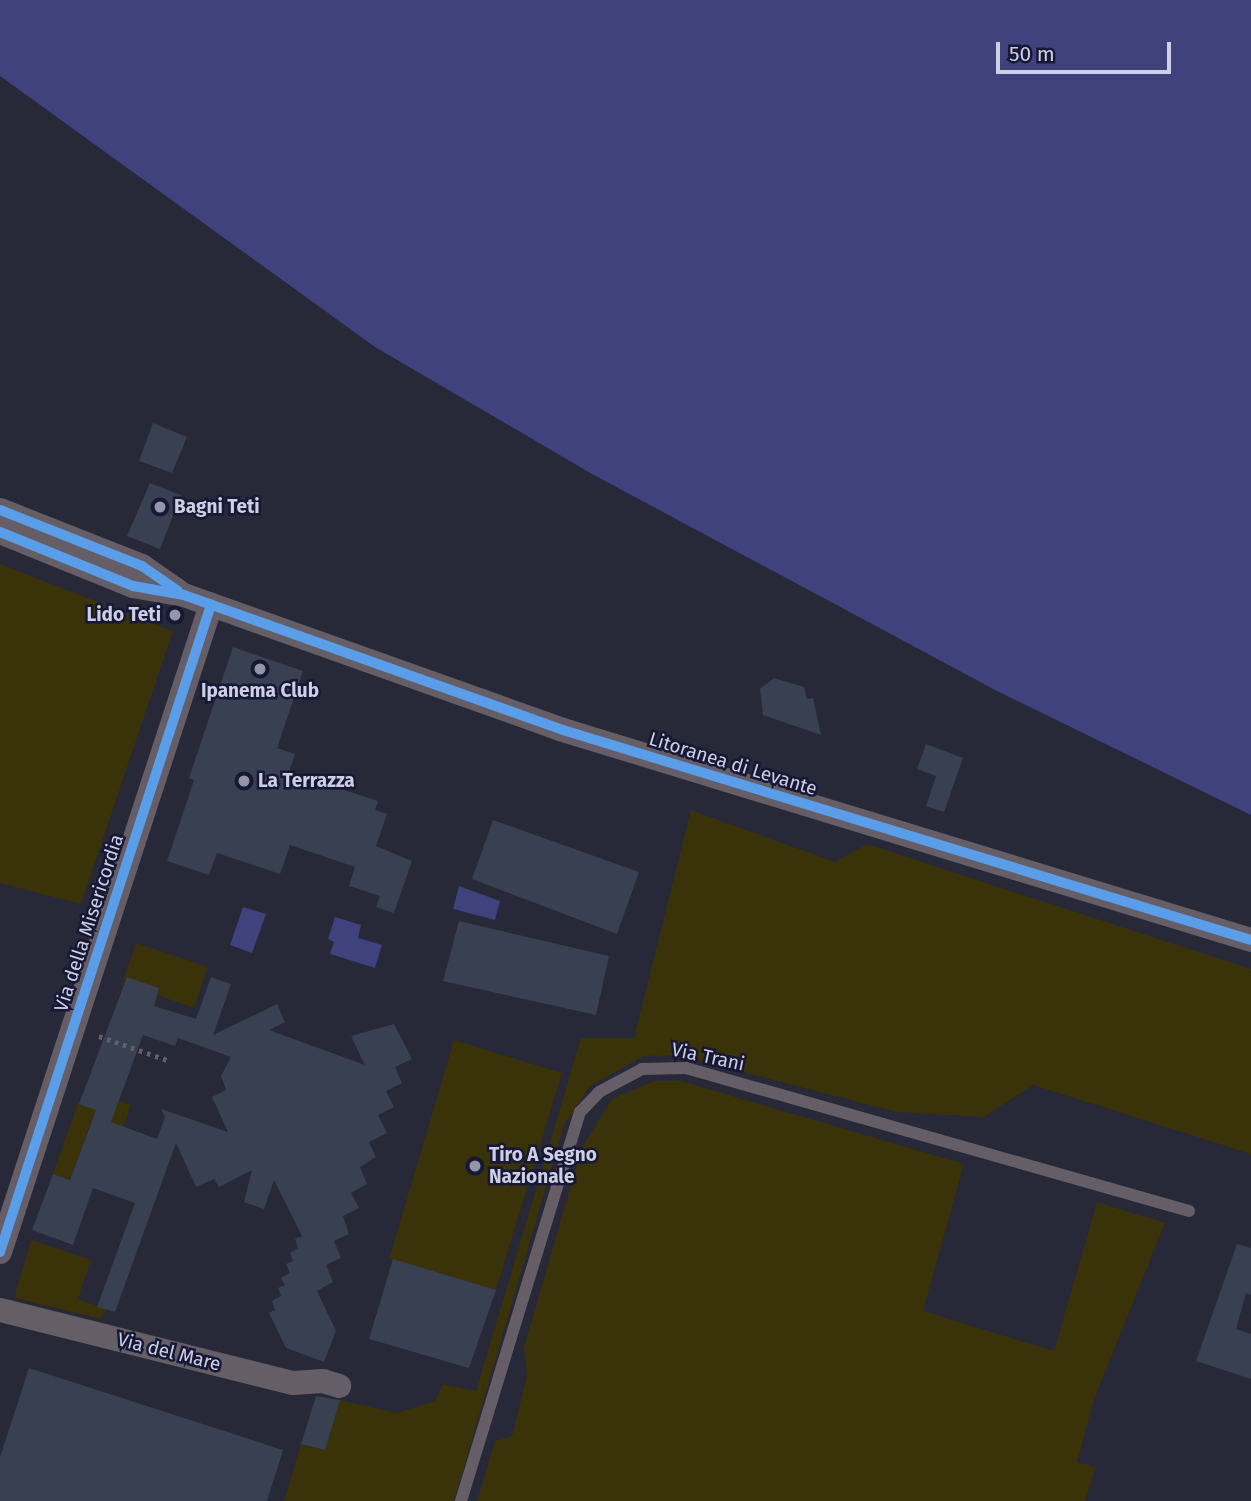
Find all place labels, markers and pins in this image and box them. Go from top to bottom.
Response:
place label: Bagni Teti [174,496,260,518]
marker: Bagni Teti [152,499,168,515]
place label: Lido Teti [87,604,161,626]
marker: Lido Teti [167,607,183,623]
marker: Ipanema Club [252,661,268,677]
place label: Ipanema Club [201,680,319,702]
place label: La Terrazza [258,770,355,792]
marker: La Terrazza [236,773,252,789]
place label: Tiro A Segno Nazionale [489,1144,597,1188]
marker: Tiro A Segno Nazionale [467,1158,483,1174]

